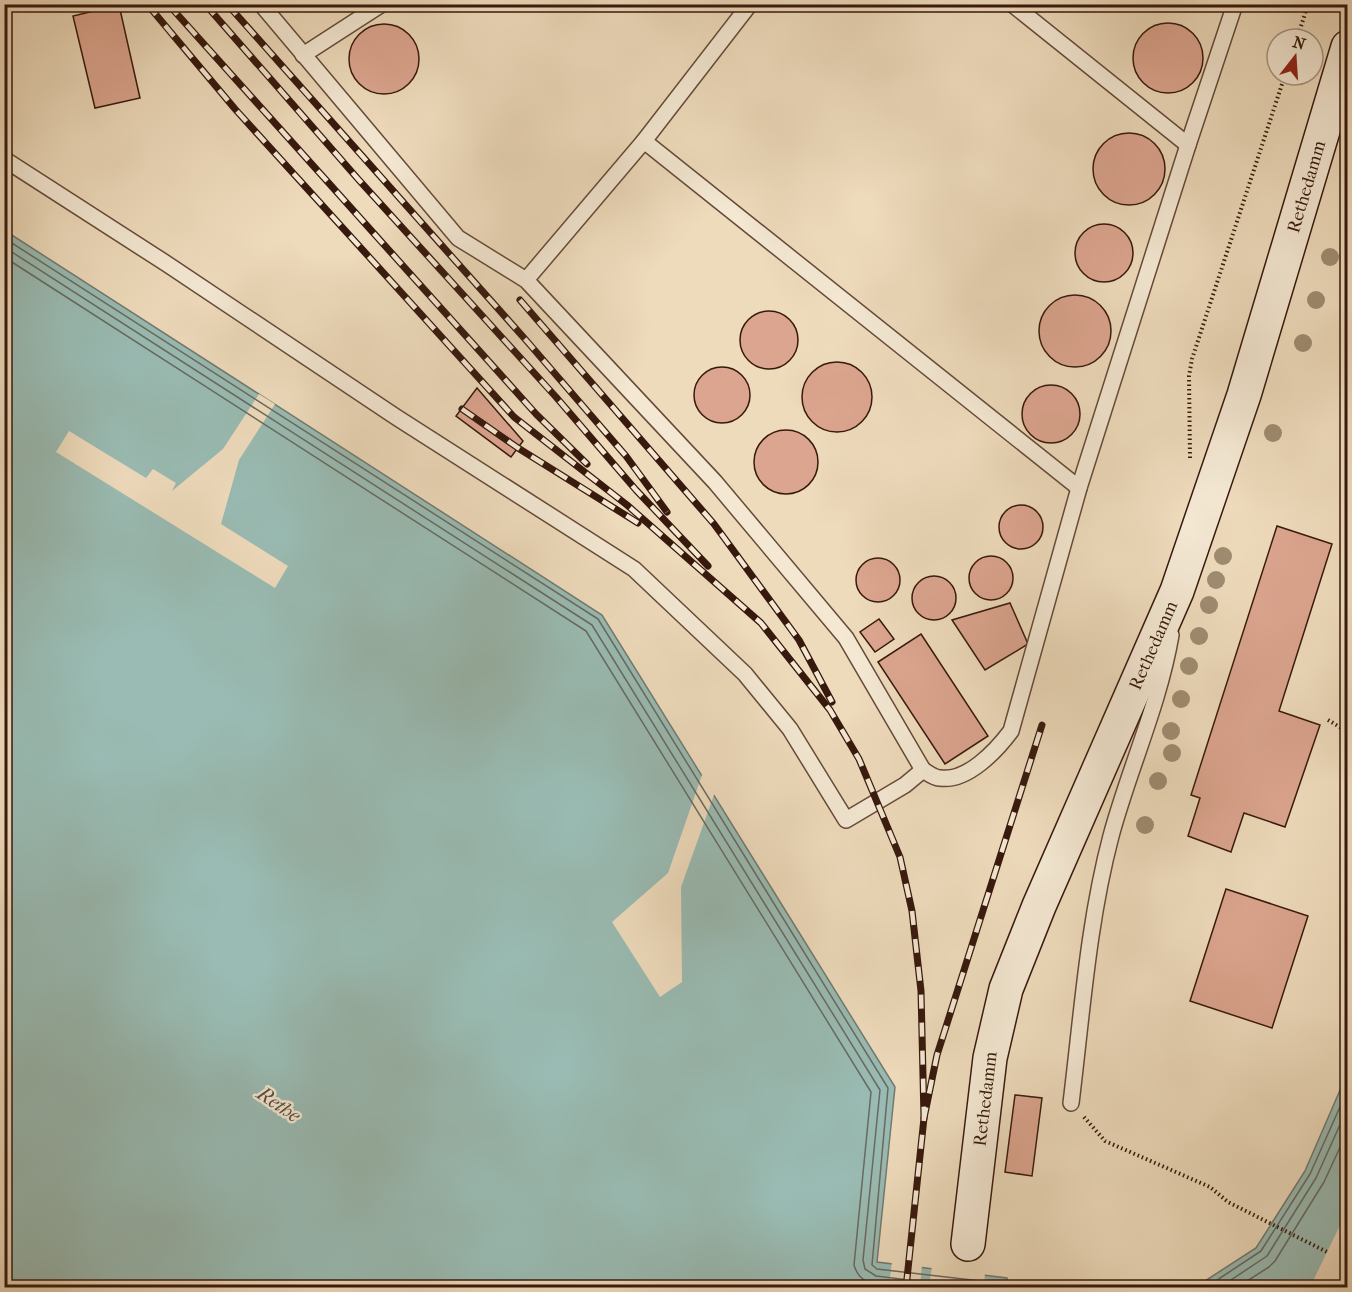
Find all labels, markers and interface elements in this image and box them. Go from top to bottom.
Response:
north arrow [1265,27,1325,87]
text: N [1291,32,1309,54]
street label: Rethedamm [1283,138,1330,235]
street label: Rethedamm [1125,598,1182,693]
street label: Rethedamm [970,1051,1002,1148]
water label: Rethe [251,1081,305,1128]

